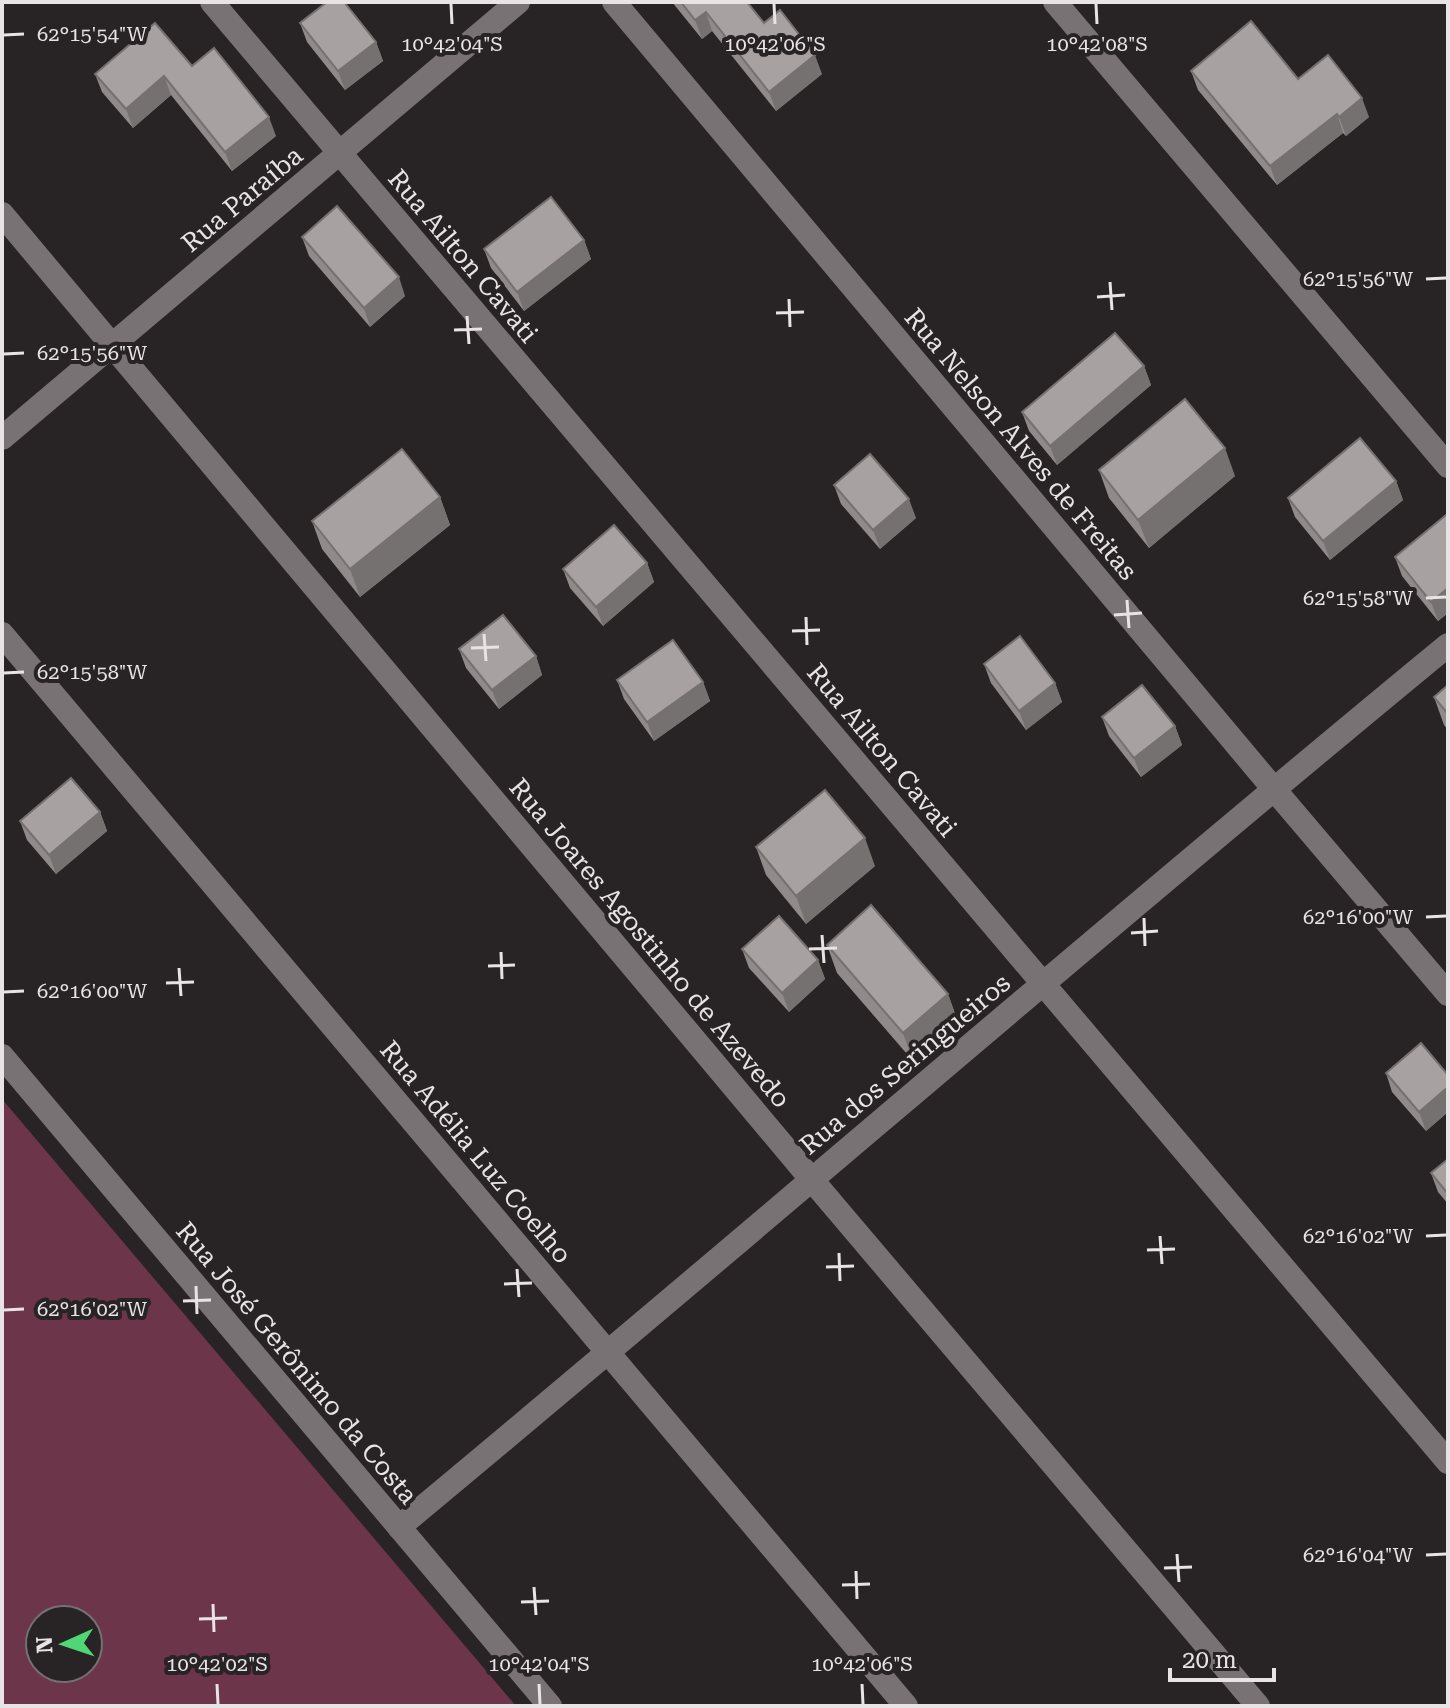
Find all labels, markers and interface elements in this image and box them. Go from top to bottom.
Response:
text: 62°15'54"W [37,22,148,46]
text: 10°42'04"S [401,32,503,56]
text: 10°42'06"S [724,32,826,56]
text: 10°42'08"S [1046,32,1148,56]
street label: Rua Paraíba [176,140,308,258]
street label: Rua Ailton Cavati [382,164,544,348]
text: 62°15'56"W [1303,267,1414,291]
street label: Rua Nelson Alves de Freitas [899,302,1143,586]
text: 62°15'56"W [37,341,148,365]
text: 62°15'58"W [1303,586,1414,610]
street label: Rua Ailton Cavati [801,658,963,842]
text: 62°15'58"W [37,660,148,684]
street label: Rua Joares Agostinho de Azevedo [503,772,797,1114]
text: 62°16'00"W [1303,905,1414,929]
street label: Rua dos Seringueiros [794,967,1016,1161]
text: 62°16'00"W [37,979,148,1003]
street label: Rua Adélia Luz Coelho [374,1035,578,1269]
street label: Rua José Gerônimo da Costa [170,1216,424,1510]
text: 62°16'02"W [1303,1224,1414,1248]
text: 62°16'02"W [37,1297,148,1321]
text: 62°16'04"W [1303,1543,1414,1567]
north arrow [24,1604,104,1684]
scale bar [1170,1632,1274,1682]
text: N [32,1636,57,1654]
text: 20 m [1182,1646,1237,1674]
text: 10°42'02"S [166,1652,268,1676]
text: 10°42'04"S [488,1652,590,1676]
text: 10°42'06"S [811,1652,913,1676]

